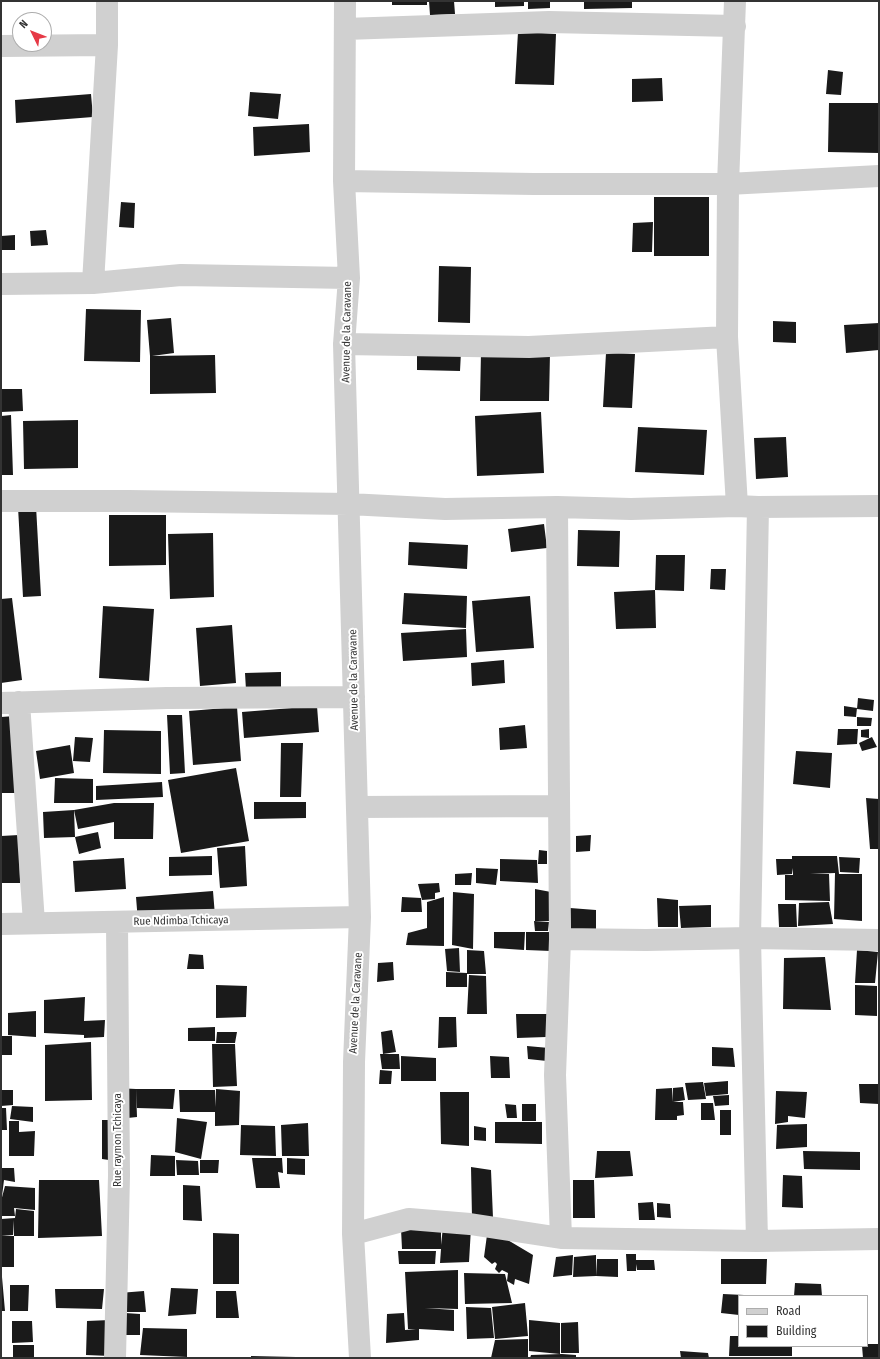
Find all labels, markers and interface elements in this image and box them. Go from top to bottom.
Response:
north arrow [12,12,52,52]
text: N [17,17,31,31]
street label: Avenue de la Caravane [340,281,354,383]
street label: Avenue de la Caravane [347,629,361,731]
street label: Rue Ndimba Tchicaya [133,914,229,928]
street label: Avenue de la Caravane [347,952,365,1054]
street label: Rue raymon Tchicaya [111,1093,125,1187]
legend [738,1295,868,1347]
text: Road [776,1304,801,1318]
text: Building [776,1324,816,1338]

